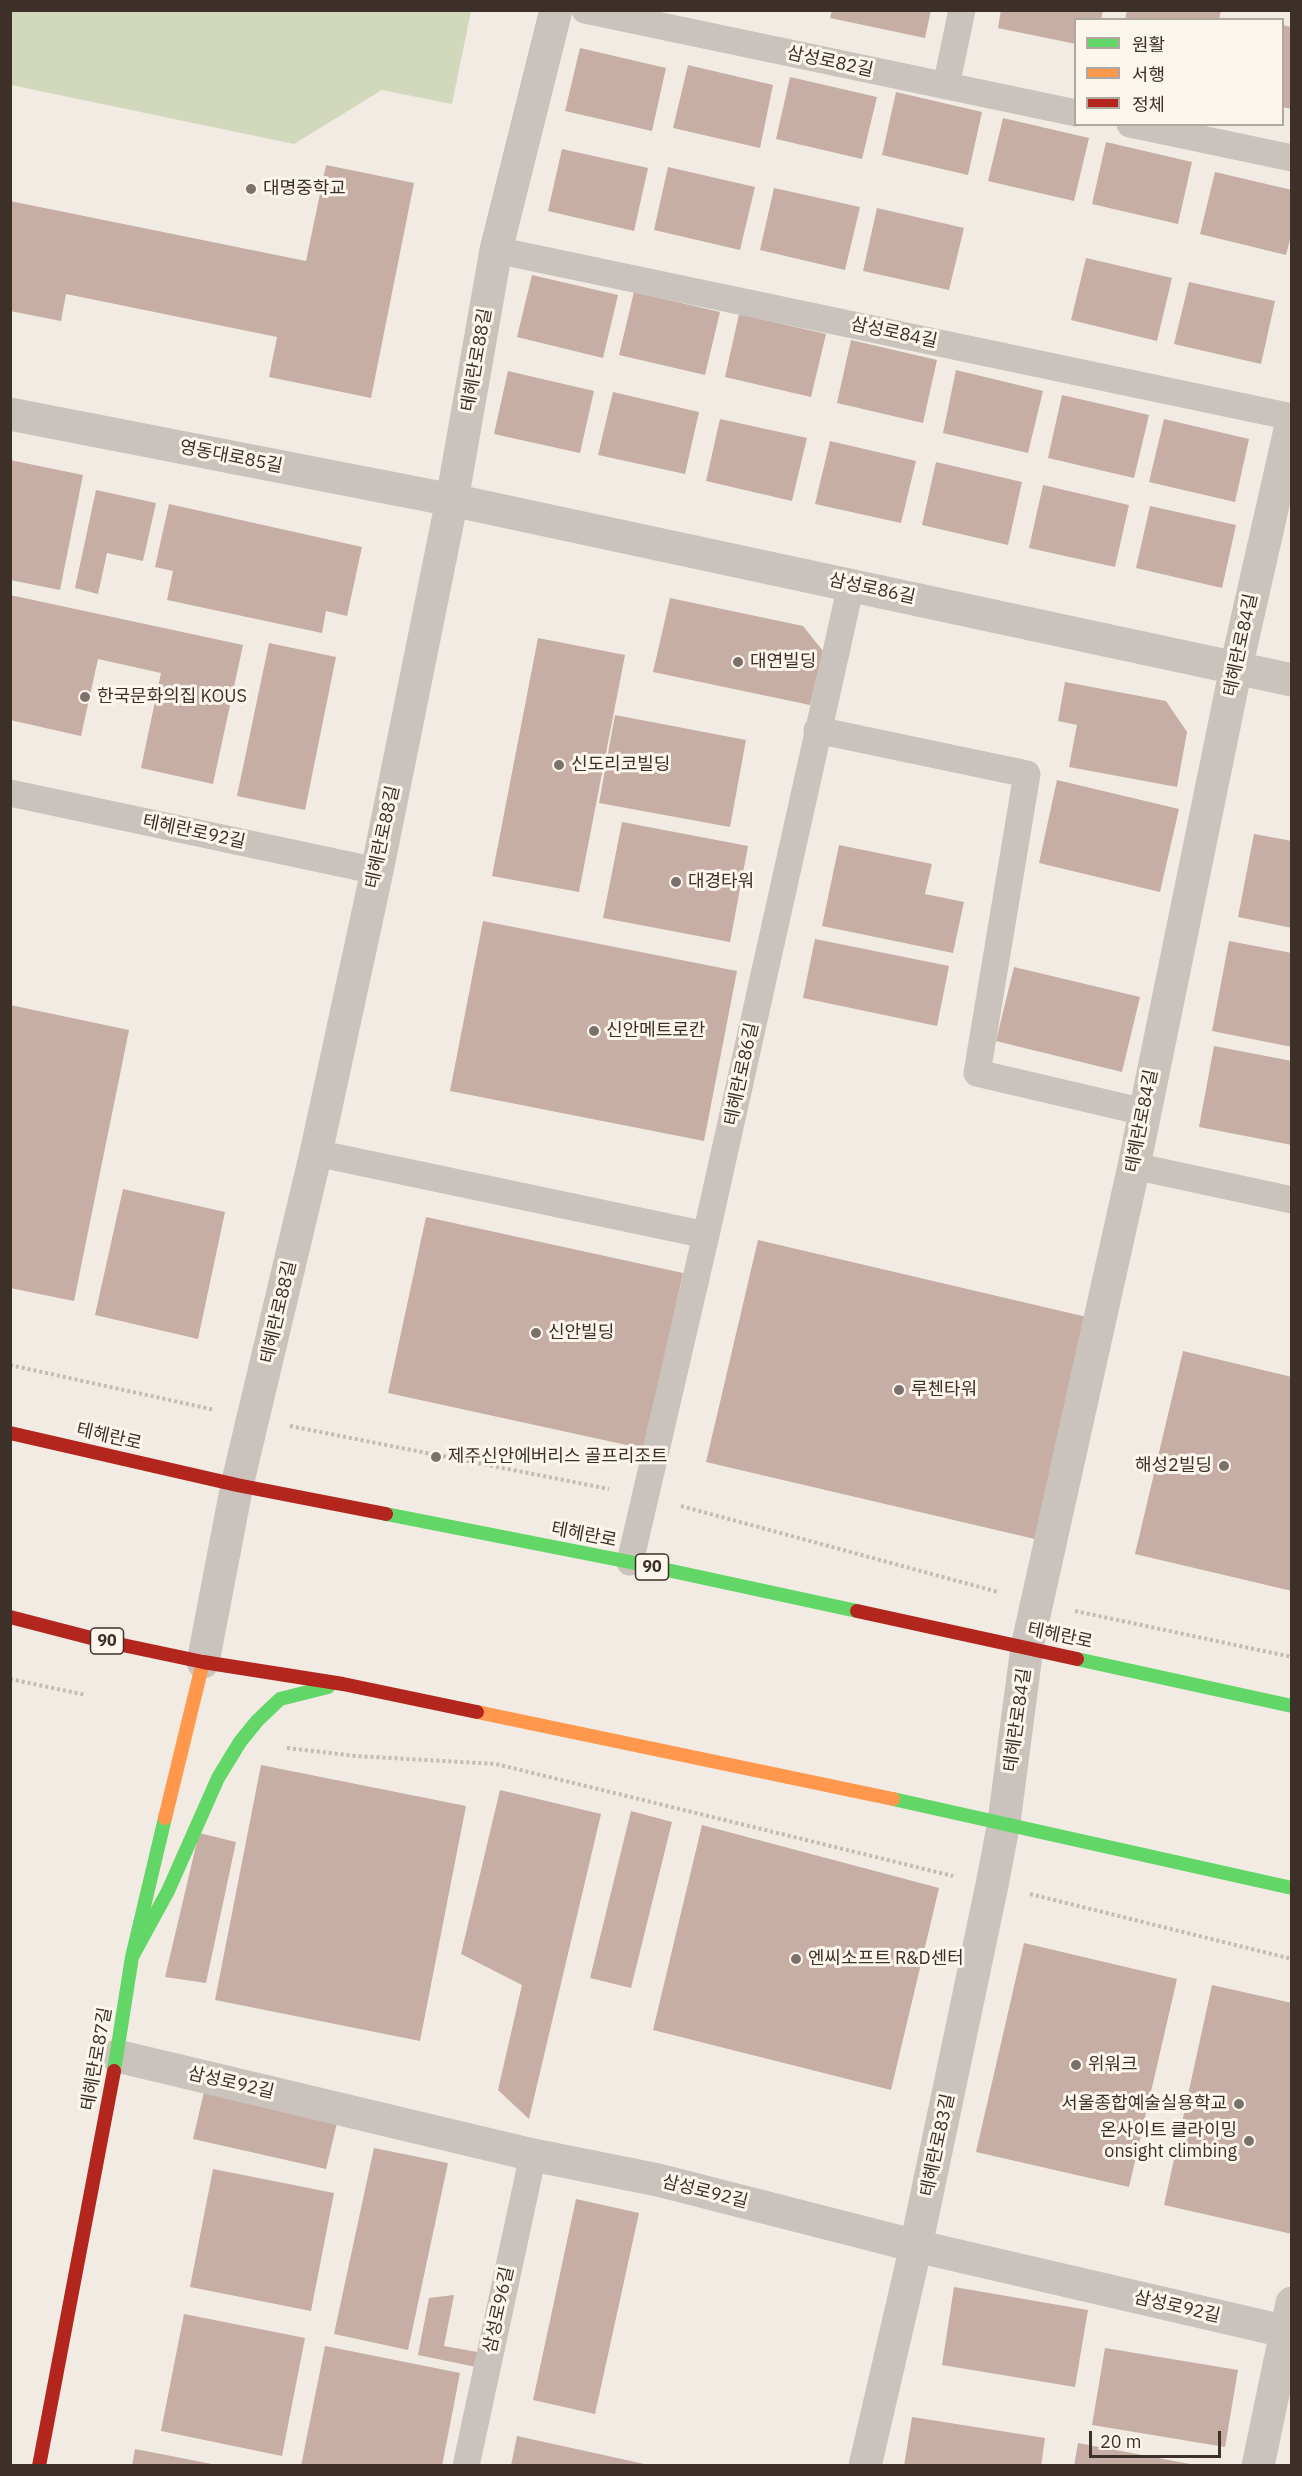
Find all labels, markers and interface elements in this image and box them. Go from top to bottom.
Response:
legend [1074,18,1284,126]
text: 원활 [1132,33,1165,56]
street label: 삼성로82길 [785,42,875,82]
text: 서행 [1132,63,1165,86]
text: 정체 [1132,93,1165,116]
place label: 대명중학교 [263,178,346,200]
marker: 대명중학교 [244,182,258,196]
street label: 테헤란로88길 [457,307,497,413]
street label: 삼성로84길 [849,313,939,353]
street label: 영동대로85길 [178,436,284,478]
street label: 삼성로86길 [827,569,917,609]
street label: 테헤란로84길 [1220,592,1262,698]
place label: 대연빌딩 [750,651,816,673]
marker: 대연빌딩 [731,655,745,669]
place label: 한국문화의집 KOUS [97,686,247,708]
marker: 한국문화의집 KOUS [78,690,92,704]
place label: 신도리코빌딩 [571,754,670,776]
marker: 신도리코빌딩 [552,758,566,772]
street label: 테헤란로88길 [362,784,404,890]
street label: 테헤란로92길 [141,811,247,853]
place label: 대경타워 [688,871,754,893]
marker: 대경타워 [669,875,683,889]
place label: 신안메트로칸 [606,1020,705,1042]
street label: 테헤란로86길 [721,1021,763,1127]
marker: 신안메트로칸 [587,1024,601,1038]
street label: 테헤란로84길 [1121,1068,1163,1174]
street label: 테헤란로88길 [257,1259,301,1365]
place label: 신안빌딩 [548,1322,614,1344]
marker: 신안빌딩 [529,1326,543,1340]
place label: 루첸타워 [911,1379,977,1401]
marker: 루첸타워 [892,1383,906,1397]
street label: 테헤란로 [74,1419,144,1455]
place label: 제주신안에버리스 골프리조트 [448,1446,668,1468]
marker: 제주신안에버리스 골프리조트 [429,1450,443,1464]
place label: 해성2빌딩 [1135,1455,1212,1477]
marker: 해성2빌딩 [1217,1459,1231,1473]
street label: 테헤란로 [549,1518,619,1552]
road number: 90 [636,1554,668,1580]
street label: 테헤란로 [1025,1619,1095,1653]
road number: 90 [90,1628,124,1654]
street label: 테헤란로84길 [1000,1667,1036,1773]
place label: 엔씨소프트 R&D센터 [808,1948,964,1970]
marker: 엔씨소프트 R&D센터 [789,1952,803,1966]
street label: 테헤란로87길 [77,2006,117,2112]
place label: 위워크 [1088,2054,1138,2076]
marker: 위워크 [1069,2058,1083,2072]
street label: 삼성로92길 [186,2063,276,2103]
street label: 테헤란로83길 [917,2092,959,2198]
place label: 서울종합예술실용학교 [1061,2093,1227,2115]
marker: 서울종합예술실용학교 [1232,2097,1246,2111]
place label: 온사이트 클라이밍 onsight climbing [1100,2120,1237,2162]
marker: 온사이트 클라이밍 onsight climbing [1242,2134,1256,2148]
street label: 삼성로92길 [660,2171,750,2213]
street label: 삼성로96길 [479,2265,519,2355]
street label: 삼성로92길 [1132,2287,1222,2327]
scale bar [1092,2419,1224,2457]
text: 20 m [1100,2430,1142,2453]

